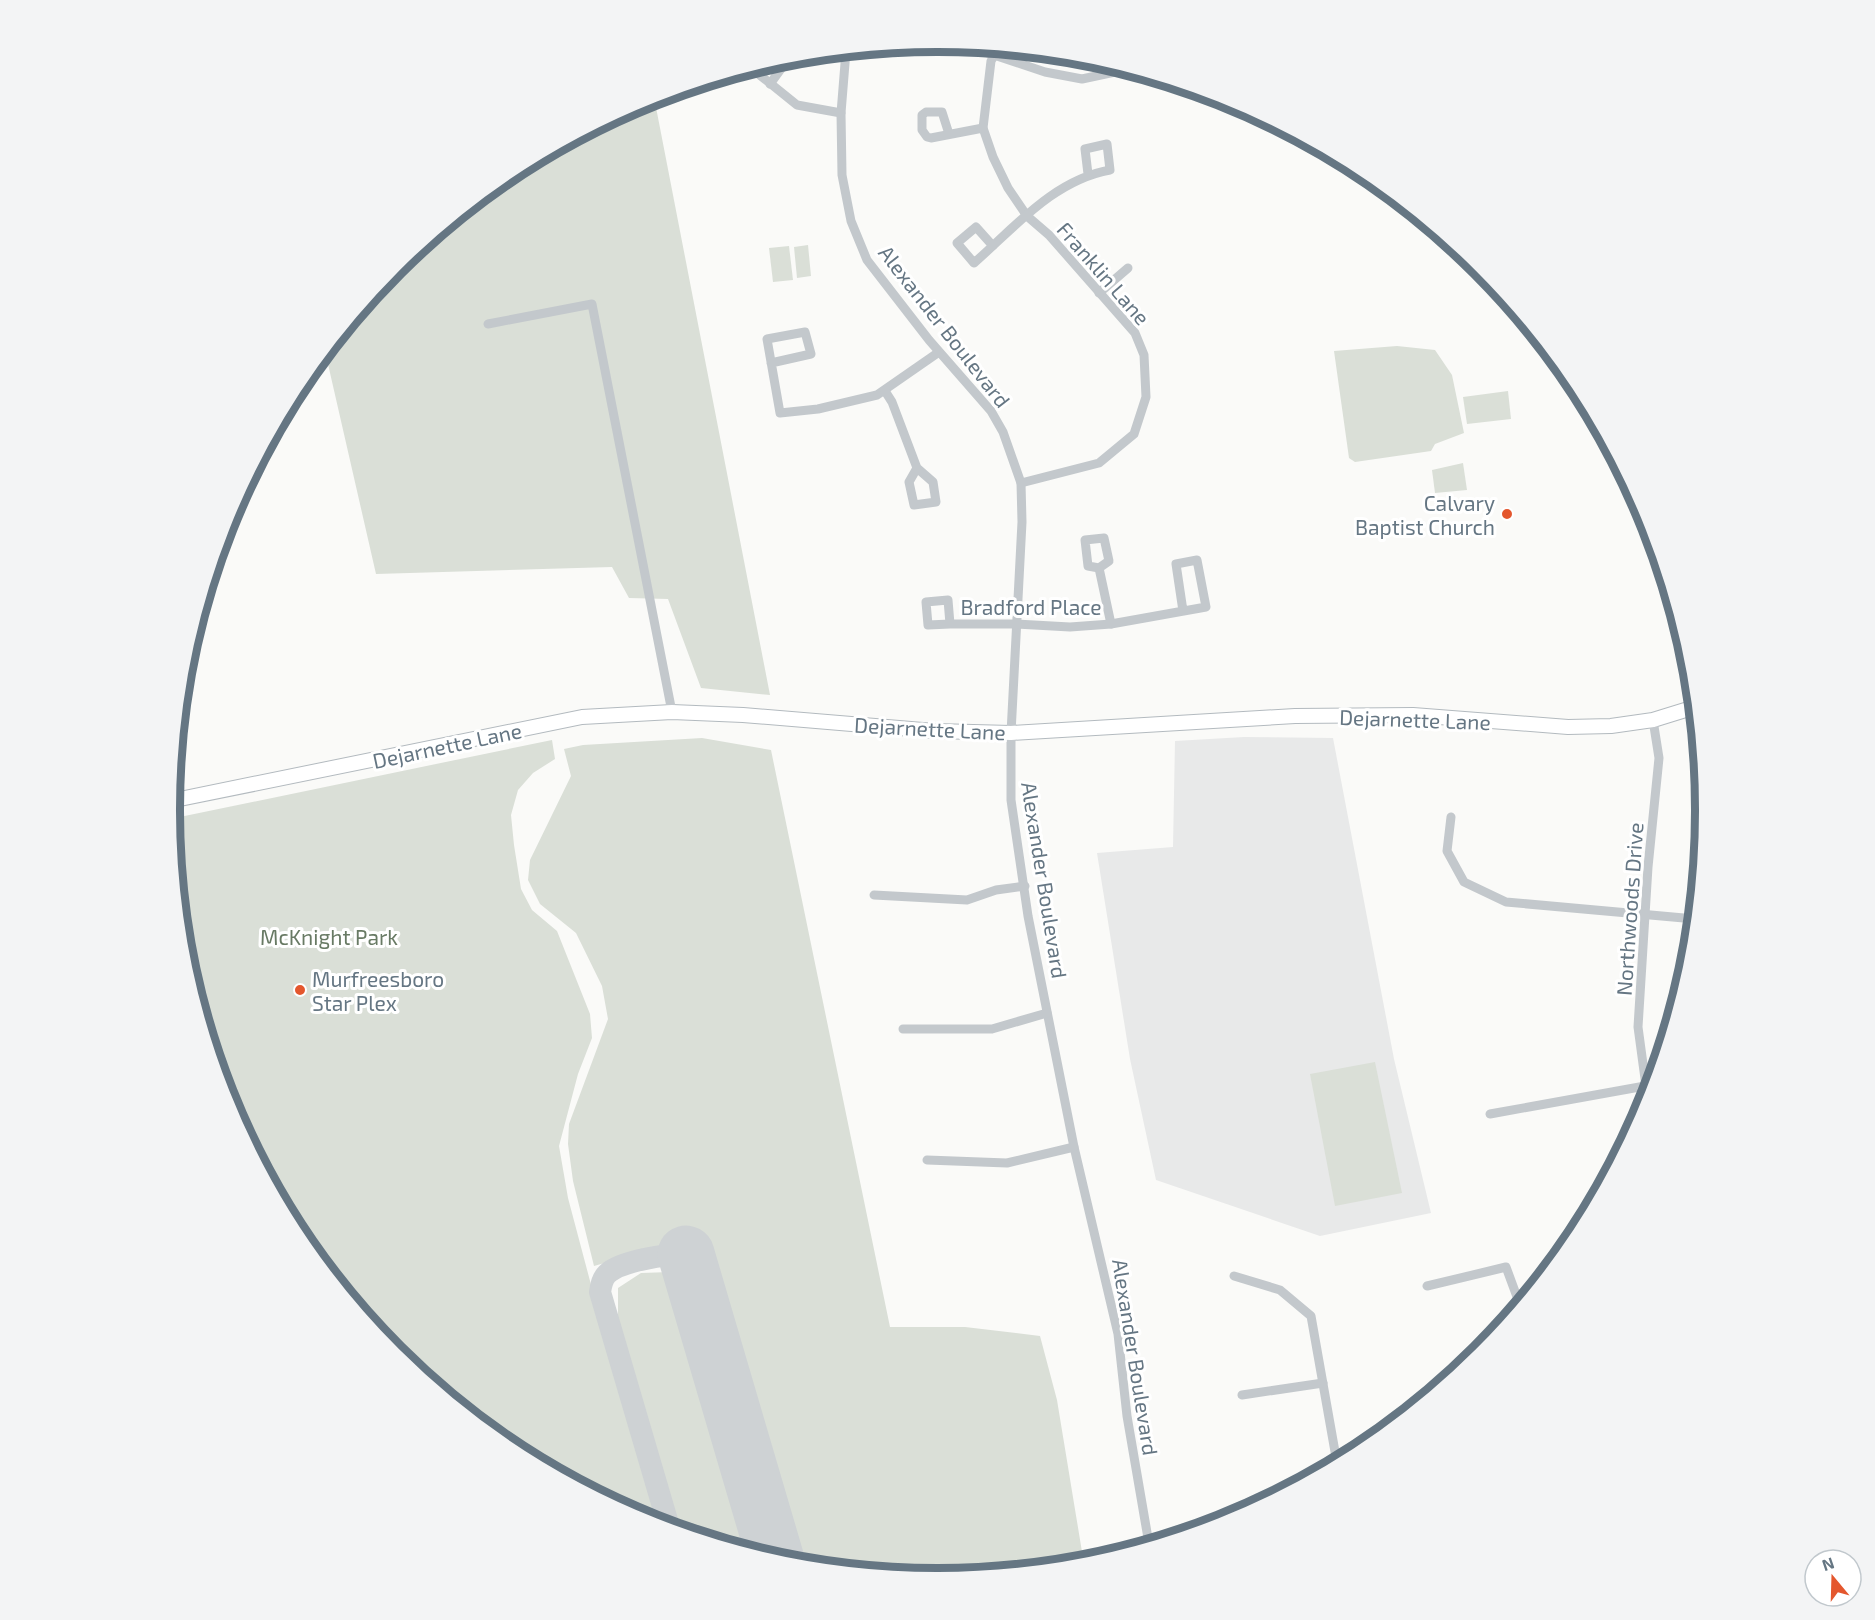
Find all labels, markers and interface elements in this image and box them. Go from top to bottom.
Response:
street label: Franklin Lane [1053,217,1155,329]
street label: Alexander Boulevard [874,240,1016,412]
place label: Calvary Baptist Church [1355,490,1495,539]
marker: Calvary Baptist Church [1500,507,1514,521]
street label: Bradford Place [960,594,1102,619]
street label: Dejarnette Lane [1339,704,1491,735]
street label: Dejarnette Lane [854,712,1006,745]
street label: Dejarnette Lane [370,717,524,774]
street label: Alexander Boulevard [1017,780,1073,980]
street label: Northwoods Drive [1610,821,1648,997]
park label: McKnight Park [260,924,398,949]
place label: Murfreesboro Star Plex [312,966,444,1015]
marker: Murfreesboro Star Plex [293,983,307,997]
street label: Alexander Boulevard [1108,1257,1164,1457]
north arrow [1803,1548,1863,1608]
text: N [1819,1552,1837,1574]

